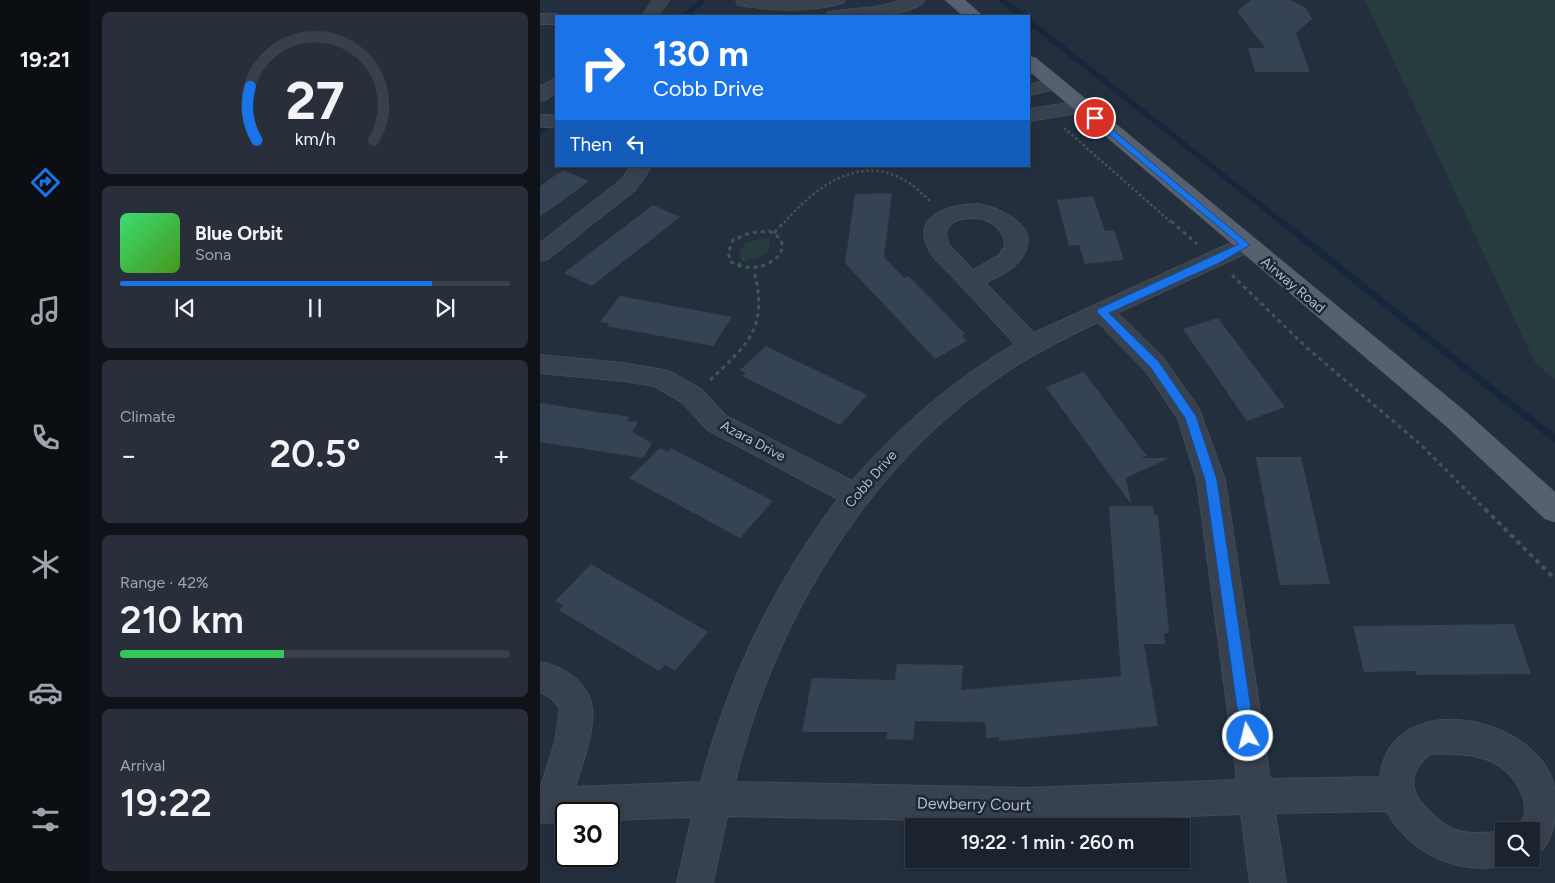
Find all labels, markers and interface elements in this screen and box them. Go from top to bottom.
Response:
text: 130 m [653,33,749,75]
icon: right [570,35,635,100]
text: 19:21 [20,46,70,73]
text: 27 [285,70,345,132]
text: Cobb Drive [653,75,764,102]
pin [1074,97,1116,139]
icon: arrive [1081,104,1109,132]
text: km/h [295,128,335,149]
icon: left [622,130,650,158]
text: Then [570,133,612,156]
icon: directions [28,165,63,200]
text: Blue Orbit [195,222,283,245]
text: Sona [195,245,231,264]
street label: Airway Road [1258,253,1328,317]
icon: music [28,293,63,328]
icon: previous [171,294,199,322]
icon: pause [301,294,329,322]
icon: next [431,294,459,322]
text: Climate [120,407,175,426]
street label: Azara Drive [718,417,789,465]
icon: phone [28,420,63,455]
text: 20.5° [269,431,361,477]
text: − [120,438,137,472]
text: + [493,438,510,472]
street label: Cobb Drive [841,447,901,511]
icon: climate [28,547,63,582]
text: Range · 42% [120,573,209,592]
text: 210 km [120,597,244,643]
icon: car [28,675,63,710]
position arrow [1221,709,1273,761]
text: Arrival [120,756,165,775]
text: 19:22 [120,780,212,826]
street label: Dewberry Court [917,794,1031,814]
icon: filters [28,802,63,837]
speed limit sign: 30 [555,802,620,867]
map controls [1495,822,1540,867]
button: search [1495,822,1540,867]
text: 19:22 · 1 min · 260 m [961,831,1134,854]

